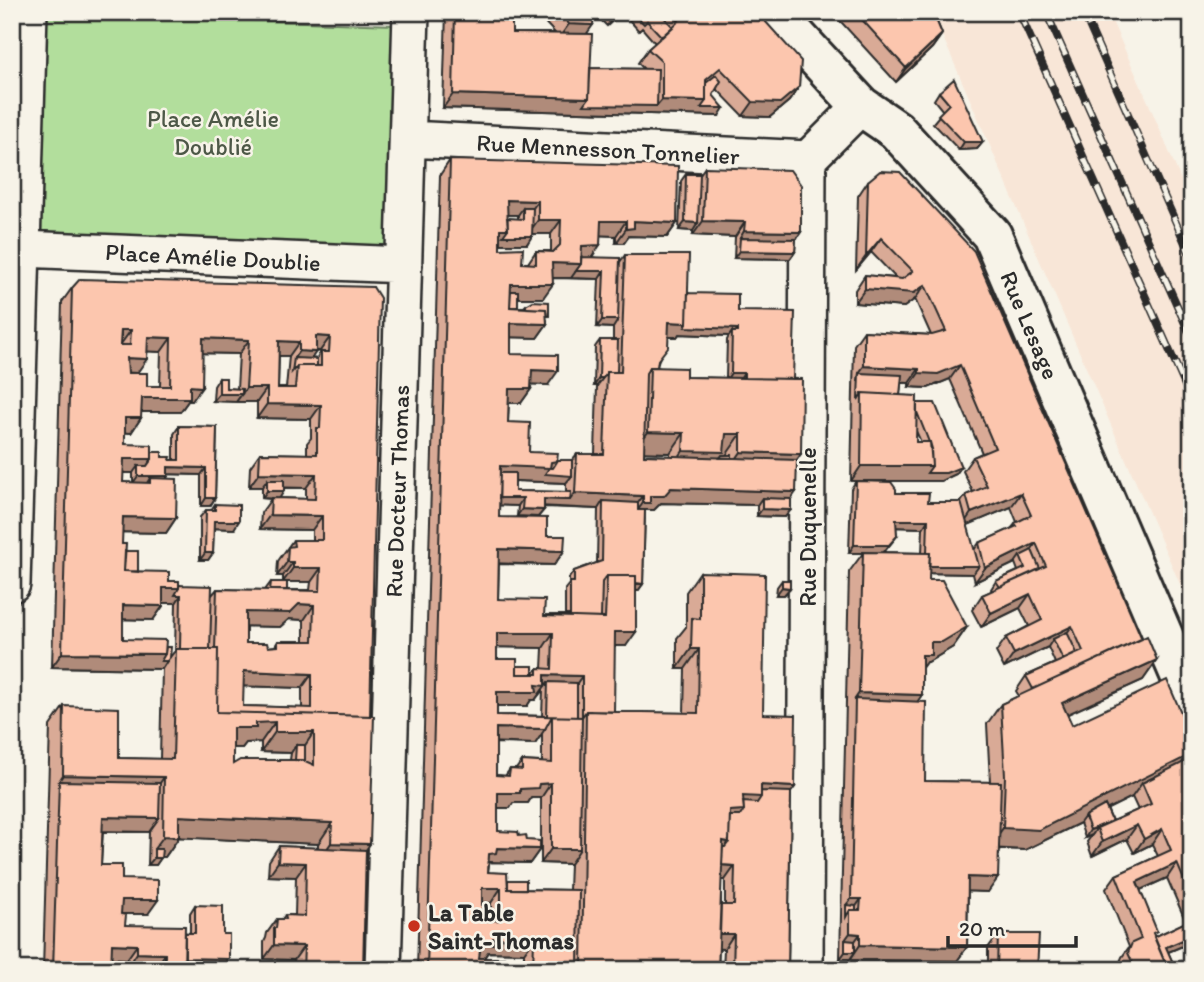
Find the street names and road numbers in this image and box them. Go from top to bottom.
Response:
street label: Rue Mennesson Tonnelier [476,128,741,170]
street label: Place Amélie Doublie [105,237,321,277]
street label: Rue Lesage [994,266,1066,384]
street label: Rue Docteur Thomas [379,384,415,598]
street label: Rue Duquenelle [793,447,822,607]

